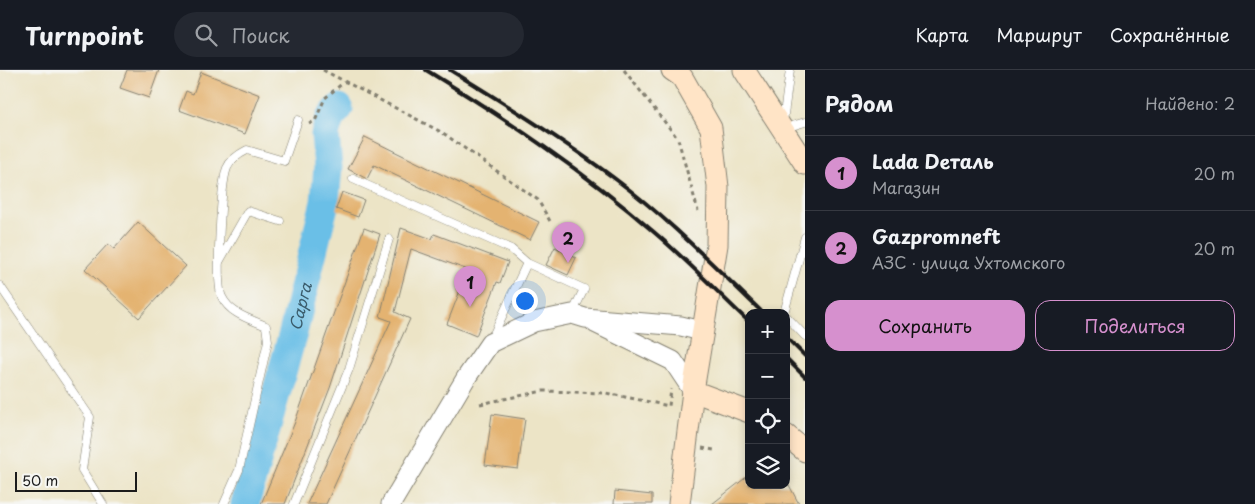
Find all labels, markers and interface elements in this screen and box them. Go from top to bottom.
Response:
search box [174,12,524,57]
text: Turnpoint [25,17,144,53]
icon: search [192,21,220,49]
text: Поиск [232,21,290,49]
text: Карта [916,21,968,48]
text: Маршрут [996,21,1082,48]
text: Сохранённые [1110,21,1230,48]
text: Рядом [825,87,893,119]
text: Найдено: 2 [1145,91,1235,115]
text: Lada Dеталь [872,147,994,175]
text: 1 [837,161,845,185]
text: 20 m [1194,161,1235,185]
text: Магазин [872,175,941,199]
pin: 2 [552,222,584,263]
text: Gazpromneft [872,222,1001,250]
text: 2 [835,236,847,260]
text: 20 m [1194,236,1235,260]
text: АЗС · улица Ухтомского [872,250,1065,274]
pin: 1 [454,266,486,307]
water label: Сарга [282,279,317,333]
your location [512,288,538,314]
button: Сохранить [825,300,1025,351]
button: Поделиться [1035,300,1235,351]
map controls [745,309,790,489]
button: + [745,309,790,354]
button: − [745,354,790,399]
button: locate [745,399,790,444]
button: layers [745,444,790,489]
scale bar [15,469,138,492]
text: 50 m [22,470,58,491]

